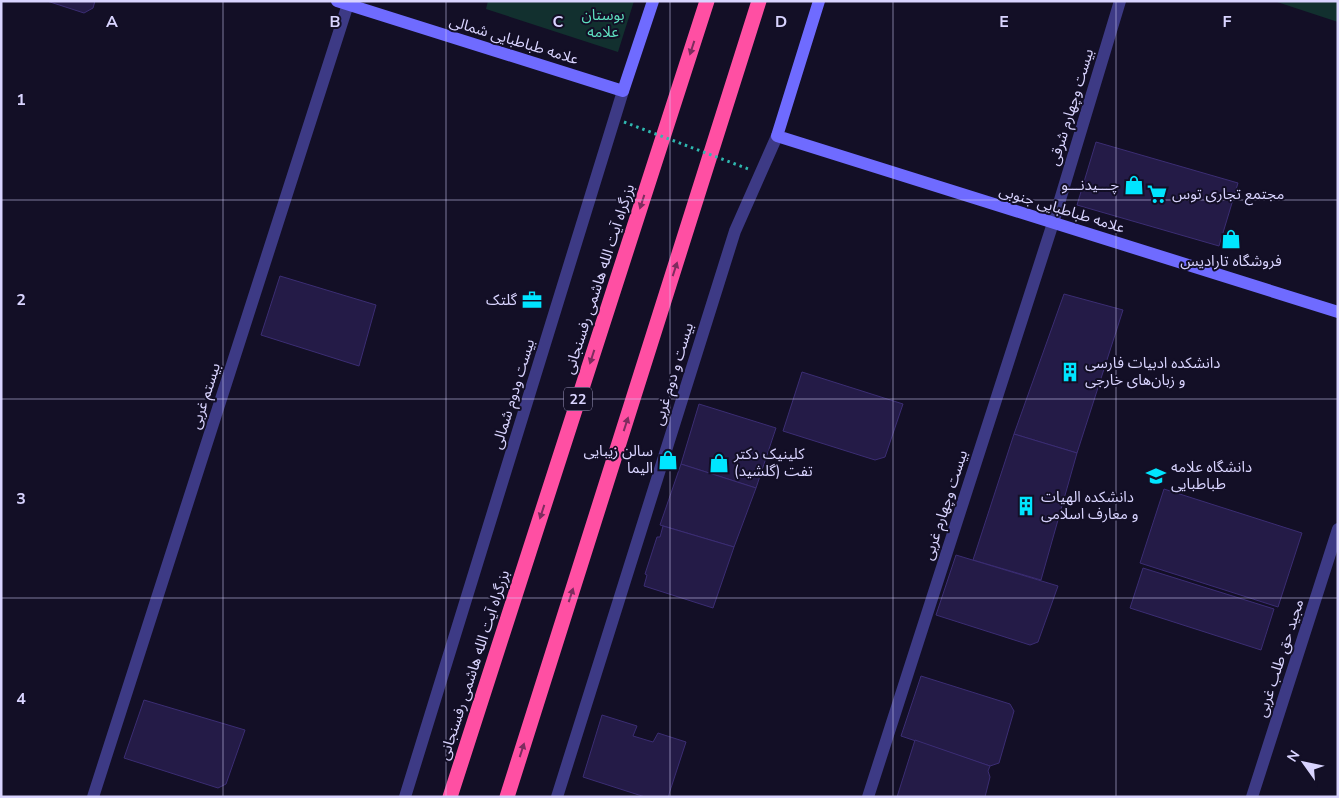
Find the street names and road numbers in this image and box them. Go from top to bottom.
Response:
street label: علامه طباطبایی شمالی [447,11,581,69]
street label: بیست وچهارم شرقی [1044,46,1099,168]
street label: علامه طباطبایی جنوبی [997,180,1128,238]
street label: بزرگراه آیت الله هاشمی رفسنجانی [559,182,639,376]
street label: بیست و دوم غربی [648,320,699,428]
street label: بیست ودوم شمالی [487,337,540,452]
street label: بیستم غربی [185,360,226,432]
road number: 22 [564,388,592,410]
street label: بیست وچهارم غربی [918,448,973,563]
street label: بزرگراه آیت الله هاشمی رفسنجانی [434,568,514,762]
street label: مجید حق طلب غربی [1252,597,1308,719]

